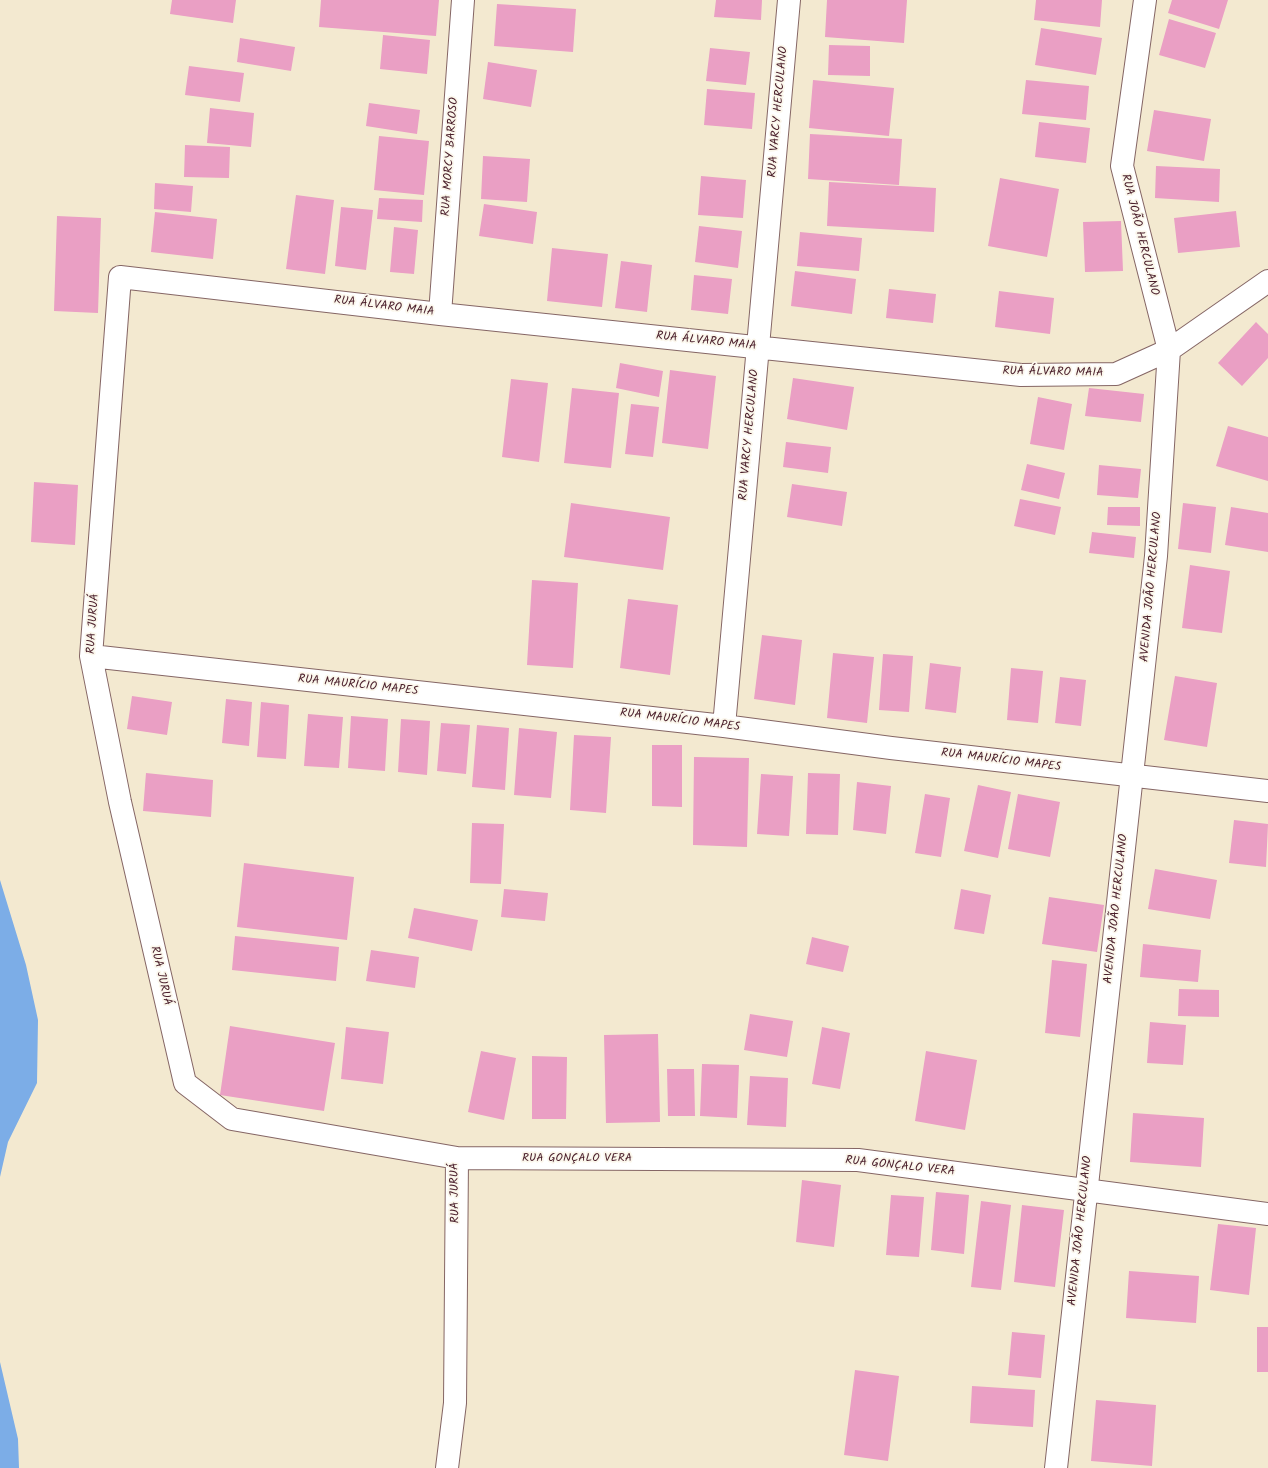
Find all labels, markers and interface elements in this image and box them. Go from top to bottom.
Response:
street label: RUA VARCY HERCULANO [766,46,792,178]
street label: RUA MORCY BARROSO [440,97,462,217]
street label: RUA JOÃO HERCULANO [1117,173,1161,297]
street label: RUA ÁLVARO MAIA [333,294,435,320]
street label: RUA ÁLVARO MAIA [655,330,757,354]
street label: RUA ÁLVARO MAIA [1002,365,1104,381]
street label: RUA VARCY HERCULANO [737,369,763,501]
street label: AVENIDA JOÃO HERCULANO [1138,511,1166,663]
street label: RUA JURUÁ [85,593,103,655]
street label: RUA MAURÍCIO MAPES [297,673,419,699]
street label: RUA MAURÍCIO MAPES [619,706,741,736]
street label: RUA MAURÍCIO MAPES [940,746,1062,776]
street label: AVENIDA JOÃO HERCULANO [1102,833,1132,985]
street label: RUA JURUÁ [146,945,174,1007]
street label: RUA GONÇALO VERA [522,1152,632,1166]
street label: RUA GONÇALO VERA [845,1154,955,1180]
street label: AVENIDA JOÃO HERCULANO [1066,1155,1096,1307]
street label: RUA JURUÁ [448,1163,464,1223]

